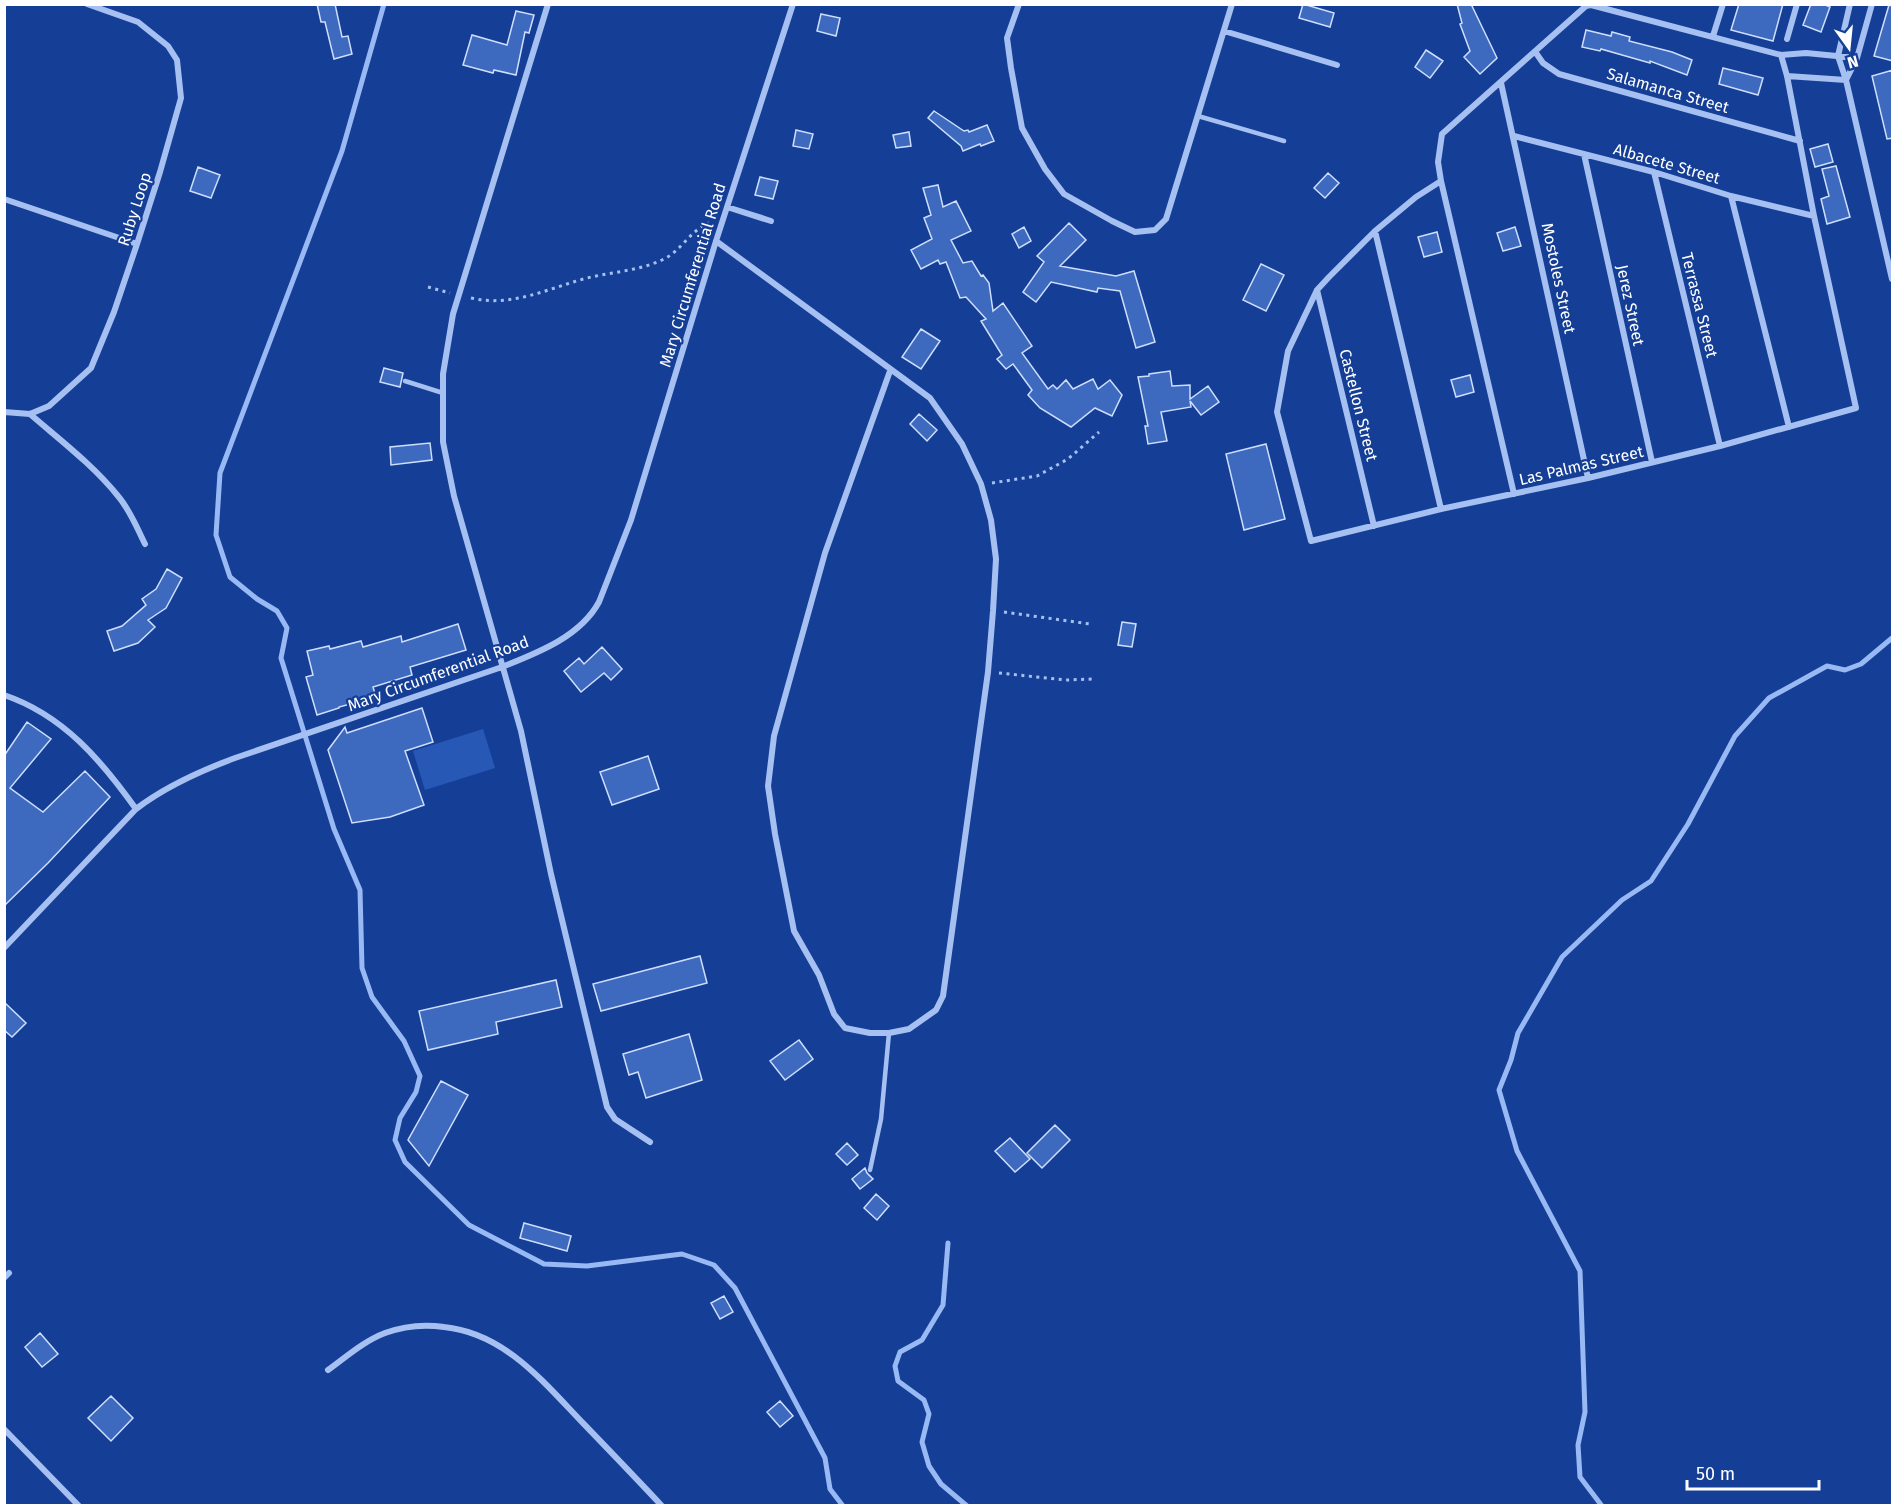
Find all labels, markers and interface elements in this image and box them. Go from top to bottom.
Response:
north arrow [1819,18,1879,78]
text: N [1845,51,1860,73]
street label: Salamanca Street [1605,64,1731,117]
street label: Albacete Street [1611,139,1722,188]
street label: Ruby Loop [114,170,155,248]
street label: Mary Circumferential Road [655,181,730,369]
street label: Mostoles Street [1538,221,1580,335]
street label: Terrassa Street [1677,251,1722,360]
street label: Jerez Street [1613,263,1648,348]
street label: Castellon Street [1335,347,1382,463]
street label: Las Palmas Street [1517,442,1645,489]
street label: Mary Circumferential Road [345,632,531,715]
scale bar [1687,1453,1819,1491]
text: 50 m [1696,1463,1735,1485]

